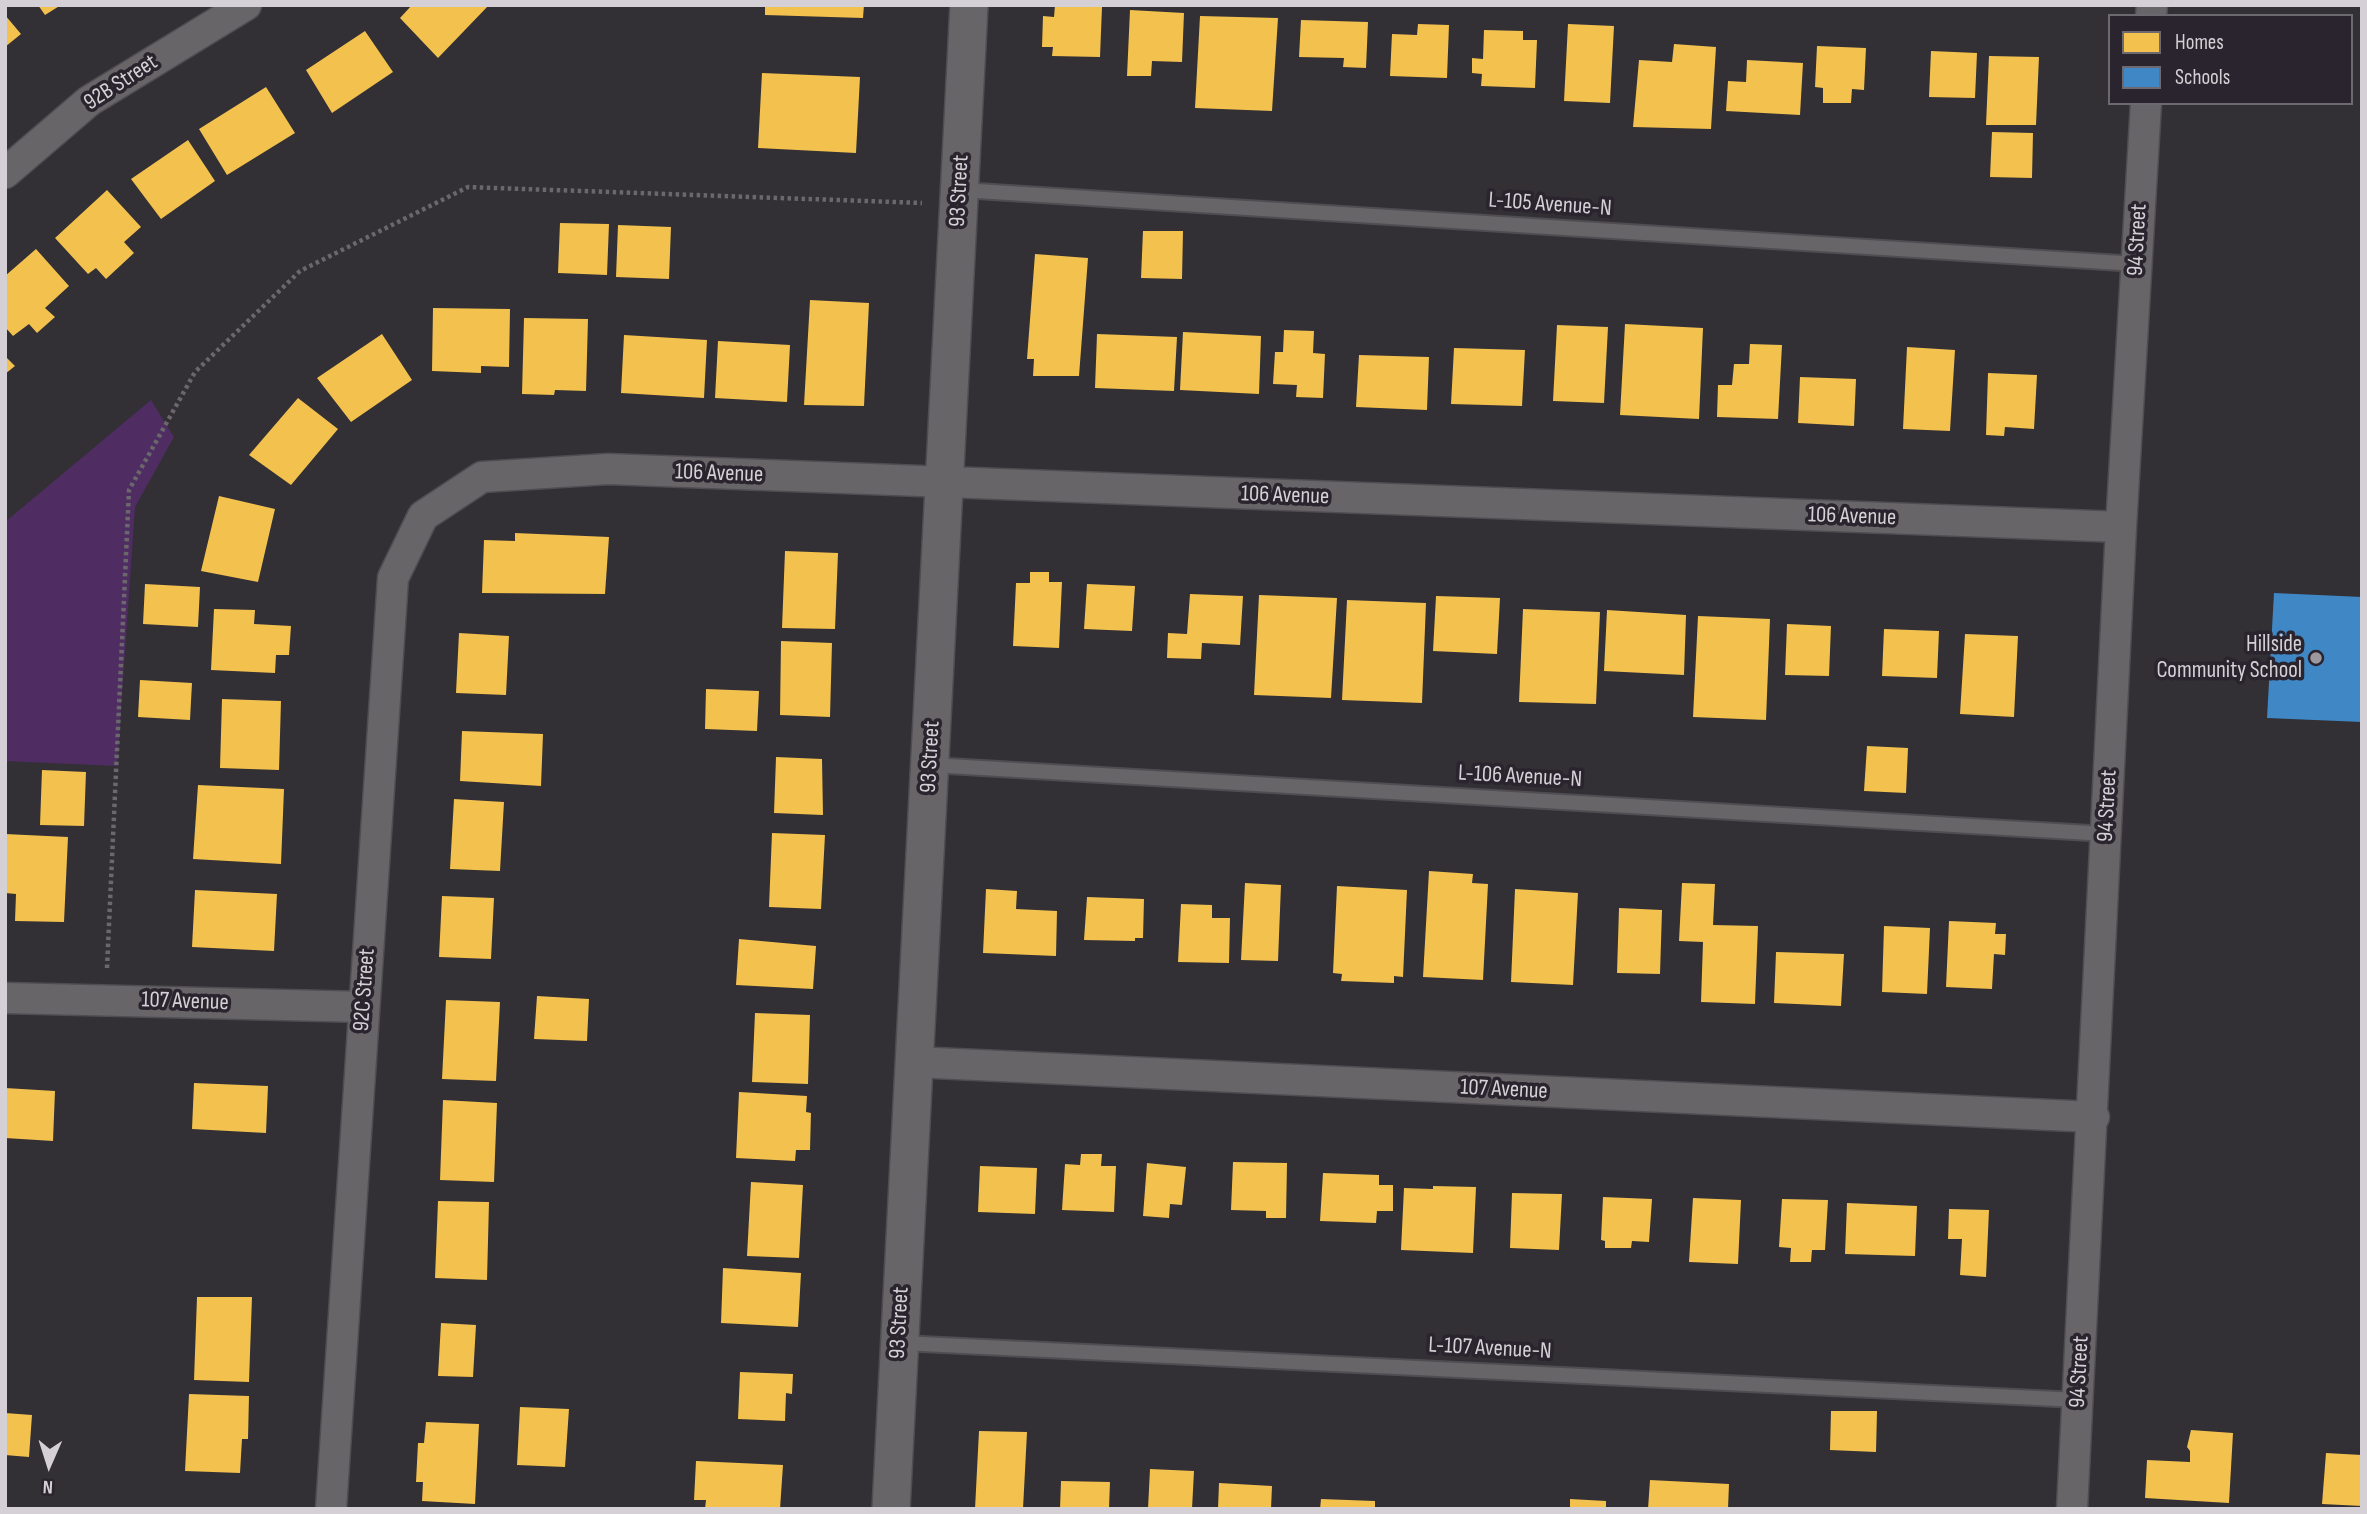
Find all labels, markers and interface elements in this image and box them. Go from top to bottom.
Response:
legend [2108,14,2353,105]
text: Homes [2175,30,2224,55]
street label: 92B Street [79,49,163,117]
text: Schools [2175,65,2230,90]
street label: 93 Street [944,154,976,228]
street label: L-105 Avenue-N [1487,187,1613,223]
street label: 94 Street [2122,203,2154,277]
street label: 106 Avenue [674,459,764,489]
street label: 106 Avenue [1240,481,1330,511]
street label: 106 Avenue [1807,502,1897,532]
place label: Hillside Community School [2156,631,2302,685]
marker: Hillside Community School [2308,650,2324,666]
street label: 93 Street [915,720,947,794]
street label: L-106 Avenue-N [1457,760,1583,794]
street label: 94 Street [2092,769,2124,843]
street label: 92C Street [348,948,382,1032]
street label: 107 Avenue [141,987,229,1017]
street label: 107 Avenue [1460,1074,1548,1106]
street label: 93 Street [884,1286,916,1360]
street label: L-107 Avenue-N [1428,1332,1552,1366]
street label: 94 Street [2064,1335,2096,1409]
north arrow [14,1430,84,1500]
text: N [42,1475,54,1498]

